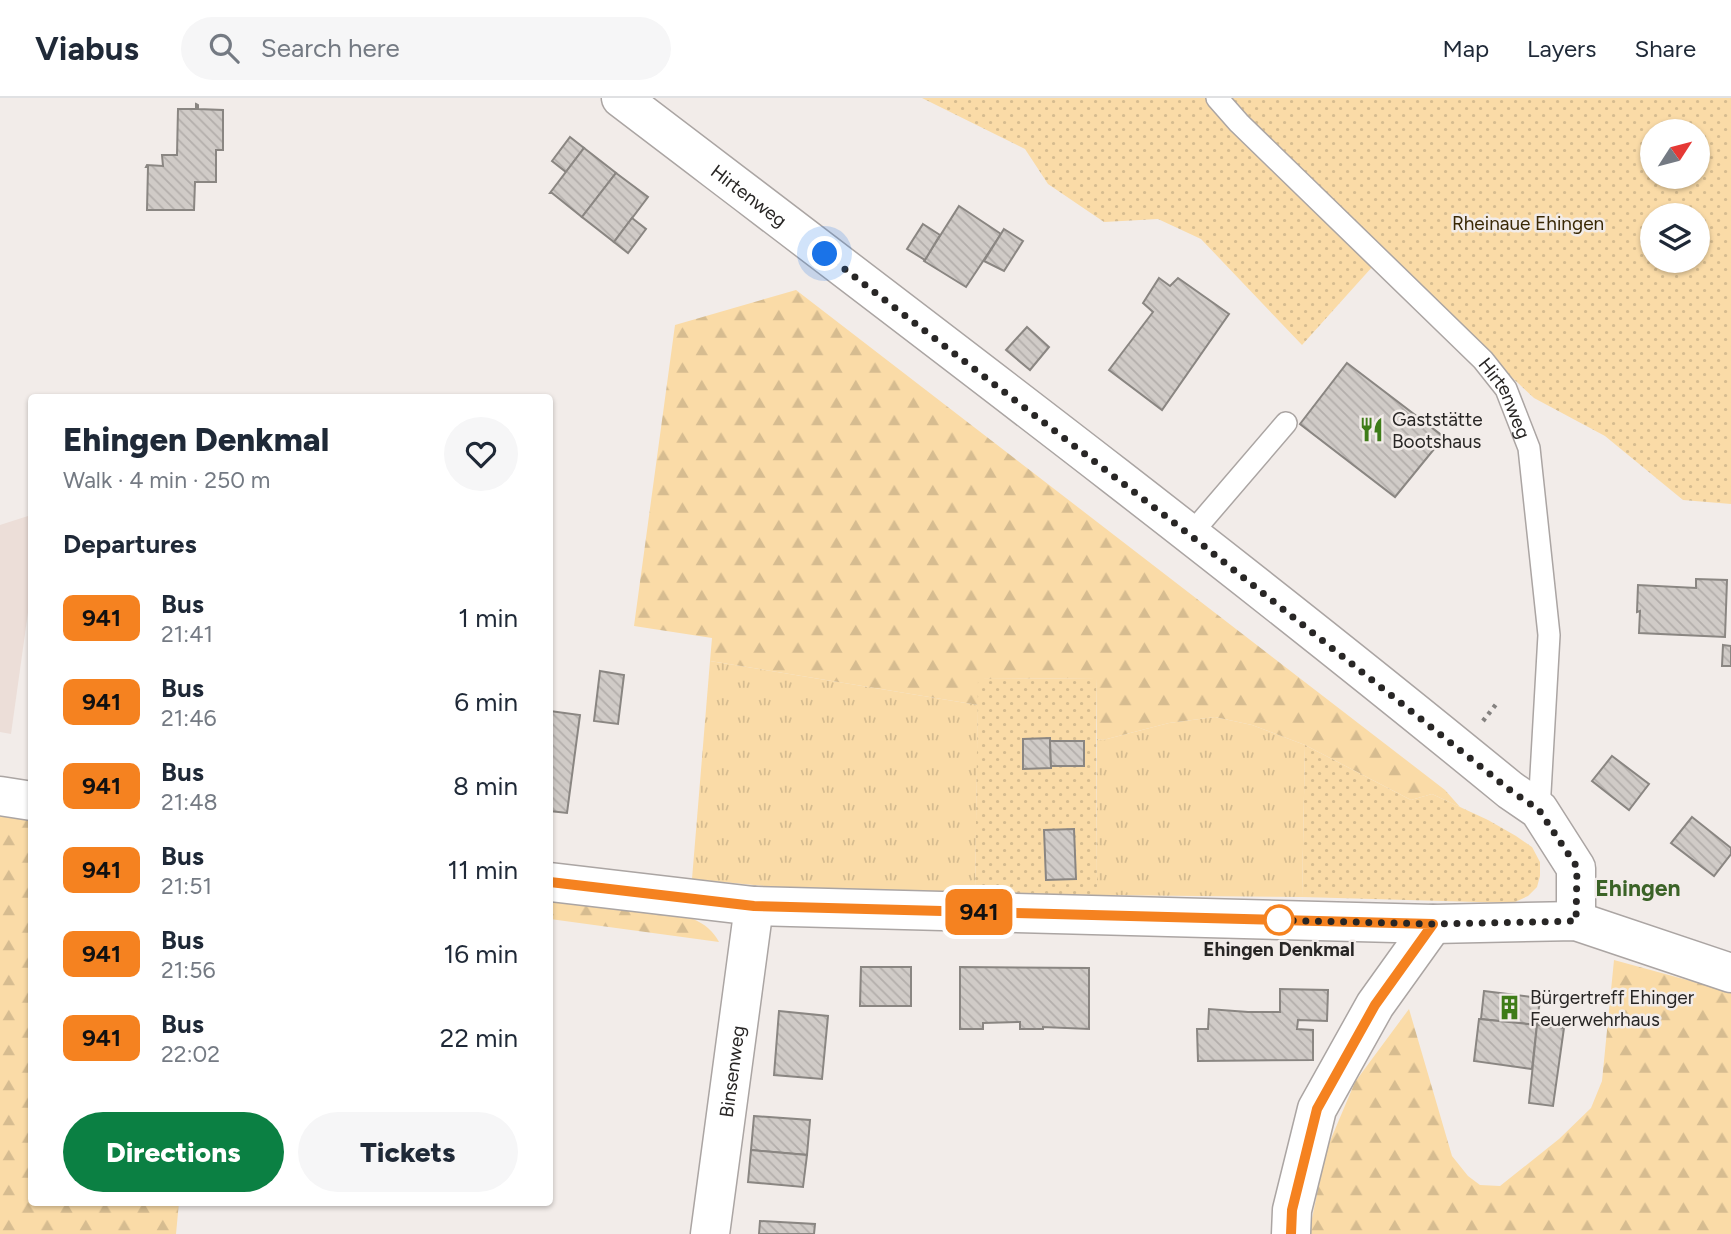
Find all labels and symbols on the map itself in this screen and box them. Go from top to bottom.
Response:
north arrow [1640,119,1710,189]
street label: Hirtenweg [706,160,791,232]
park label: Rheinaue Ehingen [1452,212,1604,235]
your location [807,236,842,271]
street label: Hirtenweg [1474,353,1535,442]
place label: Gaststätte Bootshaus [1392,408,1483,453]
restaurant icon: Gaststätte Bootshaus [1358,416,1386,444]
district label: Ehingen [1595,874,1681,902]
line badge: 941 [939,889,1019,935]
marker: Ehingen Denkmal [1264,905,1294,935]
place label: Ehingen Denkmal [1203,938,1355,961]
place label: Bürgertreff Ehinger Feuerwehrhaus [1530,986,1695,1031]
building icon: Bürgertreff Ehinger Feuerwehrhaus [1496,994,1524,1022]
street label: Binsenweg [715,1024,750,1119]

